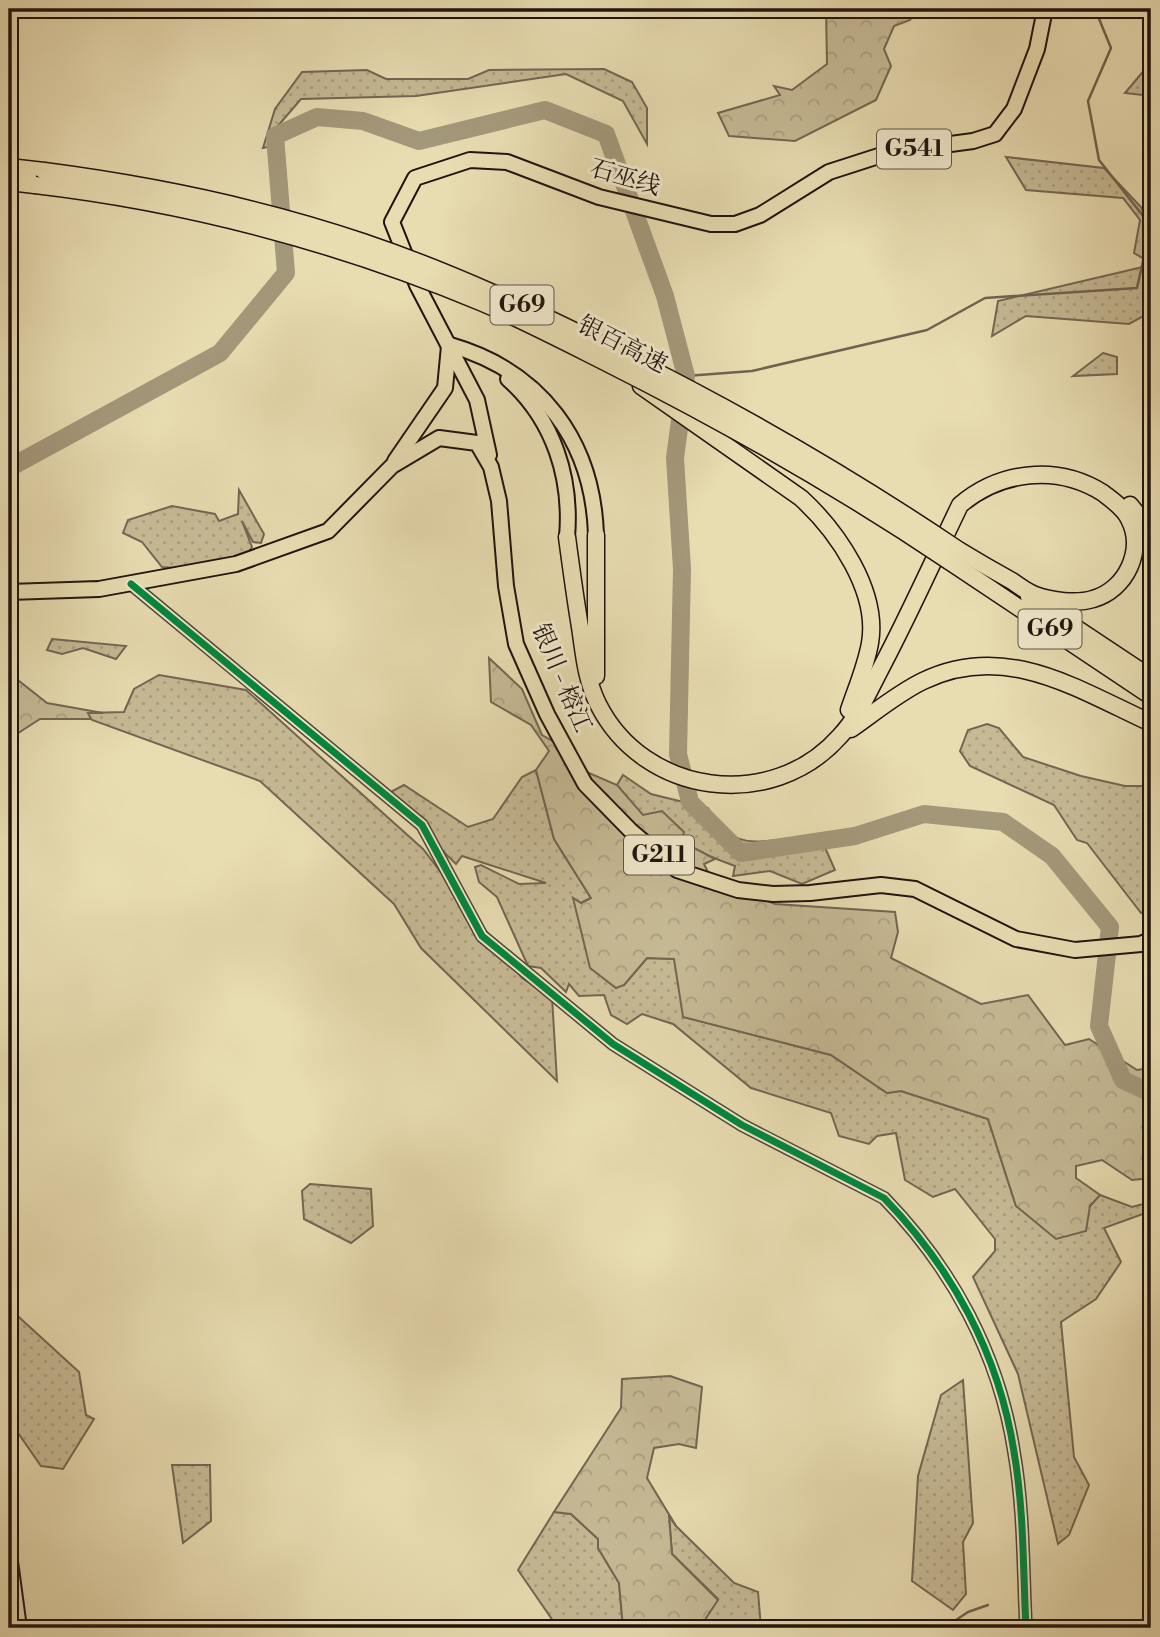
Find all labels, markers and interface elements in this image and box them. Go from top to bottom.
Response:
road number: G541 [877,130,951,168]
street label: 石巫线 [586,154,664,202]
road number: G69 [490,286,554,324]
street label: 银百高速 [572,310,672,380]
road number: G69 [1018,610,1082,649]
street label: 银川 - 榕江 [525,619,597,737]
road number: G211 [624,835,694,874]

